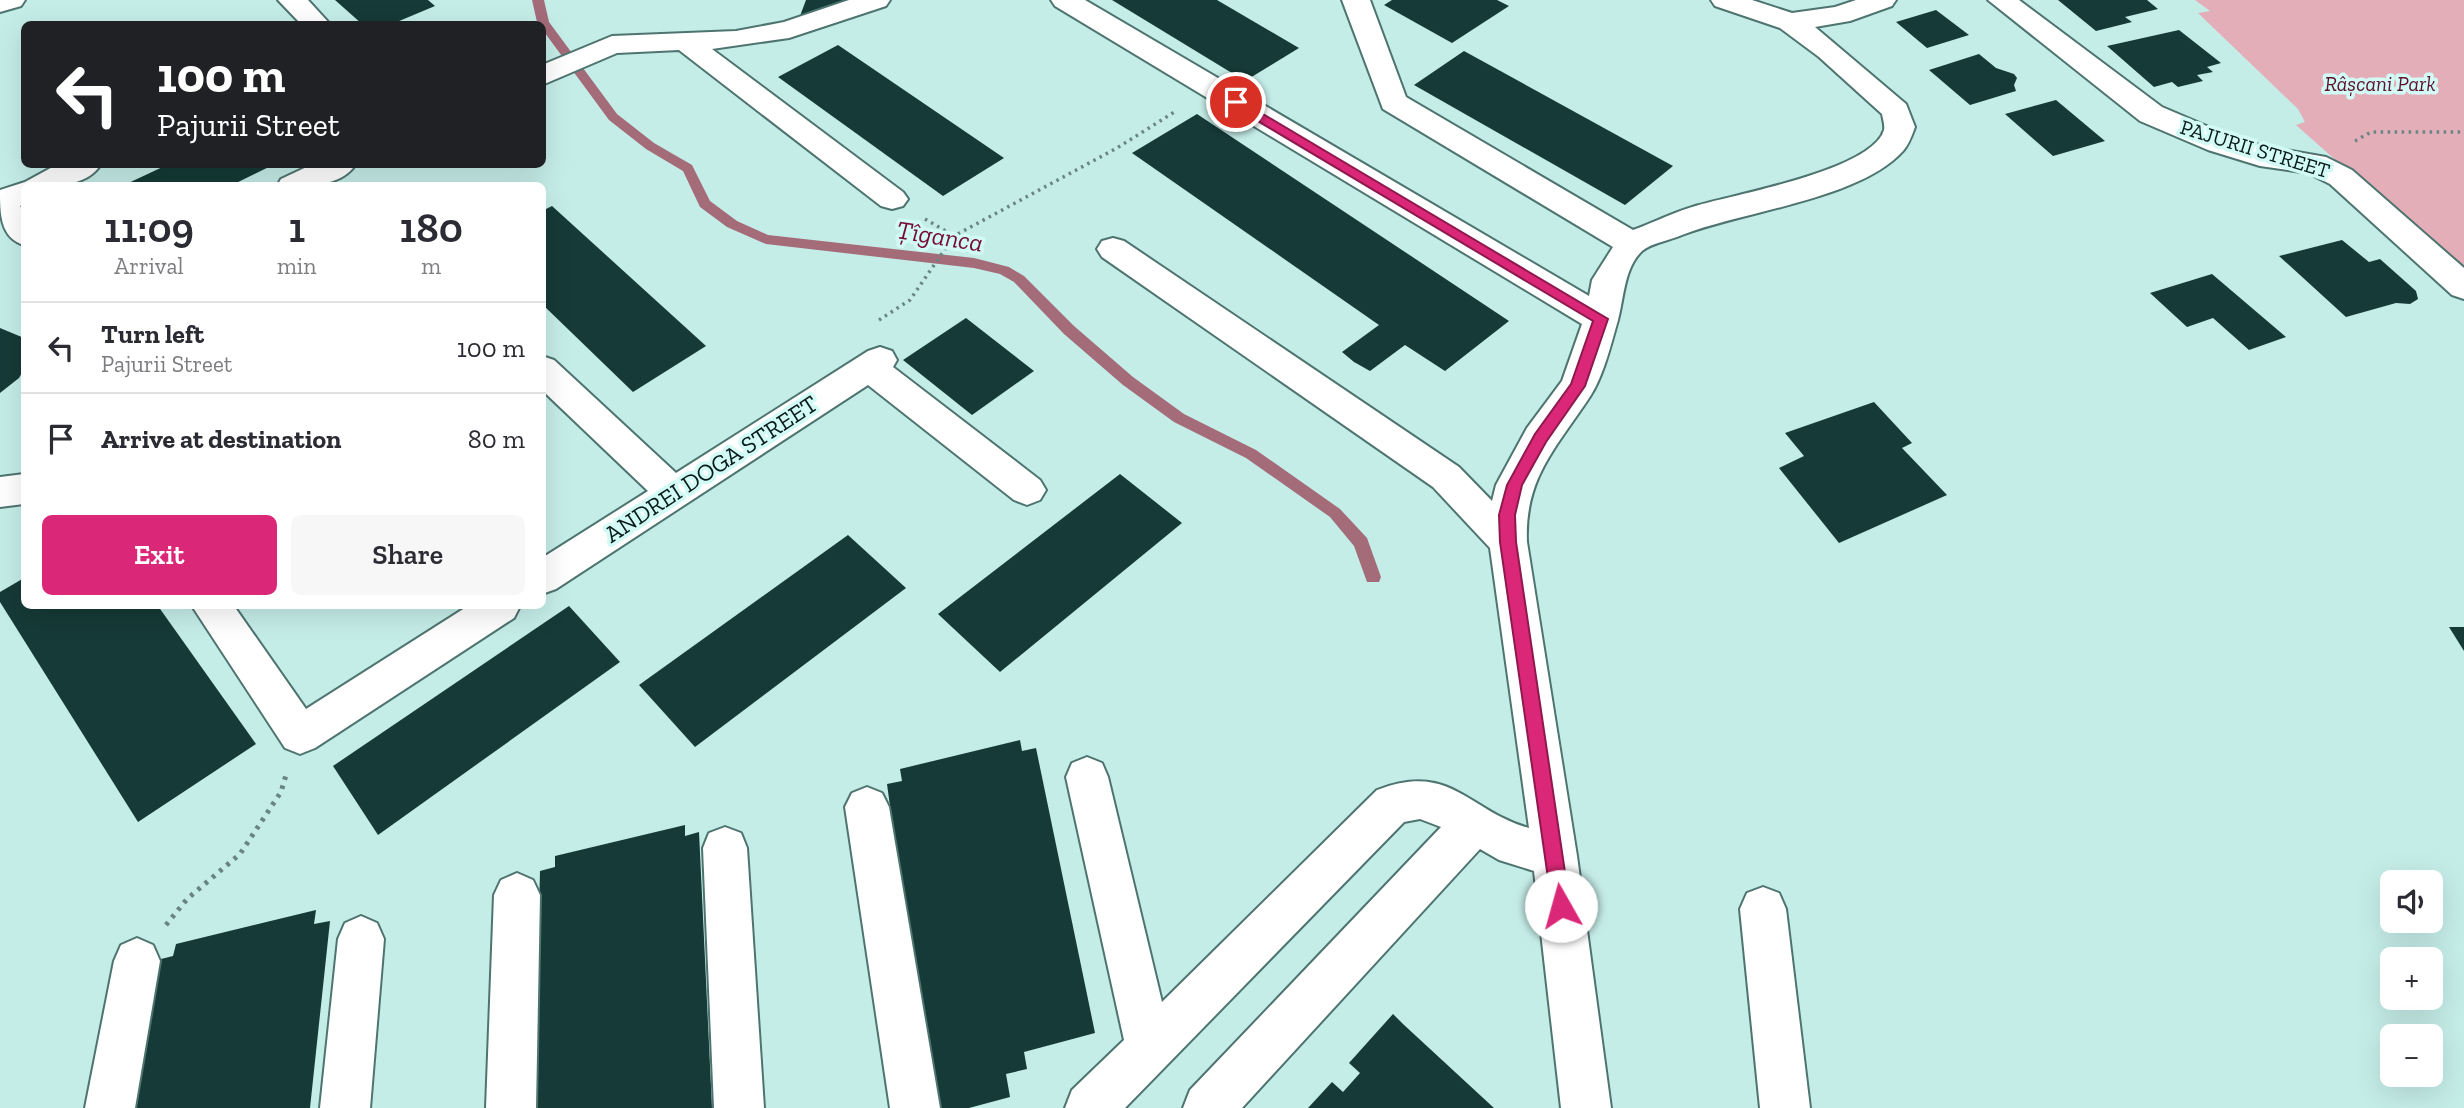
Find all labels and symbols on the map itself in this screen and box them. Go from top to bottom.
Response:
park label: Râșcani Park [2324,71,2436,96]
pin [1206,72,1266,132]
street label: PAJURII STREET [2177,114,2333,183]
water label: Țîganca [895,213,985,259]
street label: ANDREI DOGA STREET [599,389,823,548]
position arrow [1524,869,1598,943]

